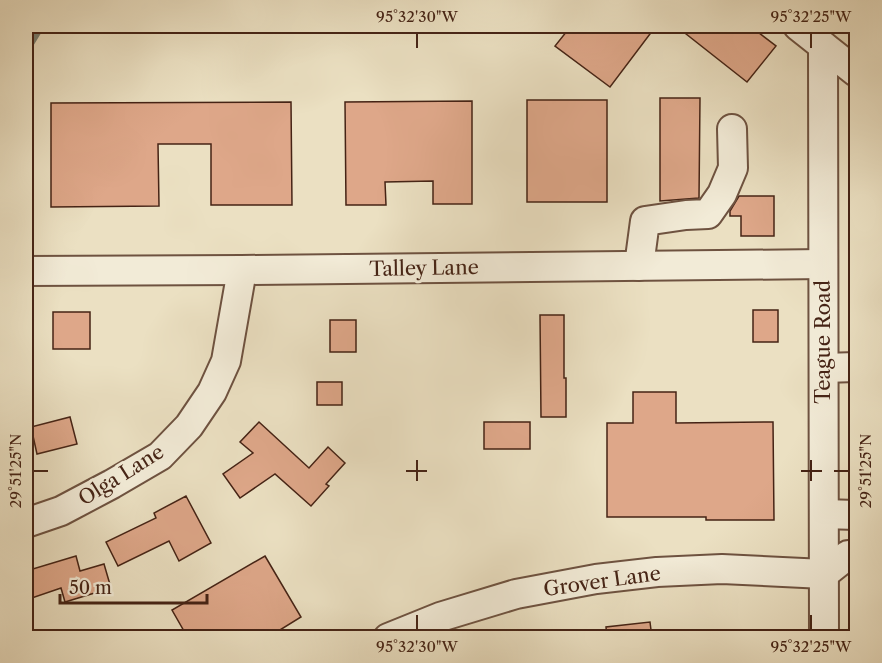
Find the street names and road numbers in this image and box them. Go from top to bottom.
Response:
street label: Talley Lane [369,255,479,281]
street label: Teague Road [811,280,835,404]
street label: Olga Lane [74,439,168,511]
street label: Grover Lane [542,561,662,601]

